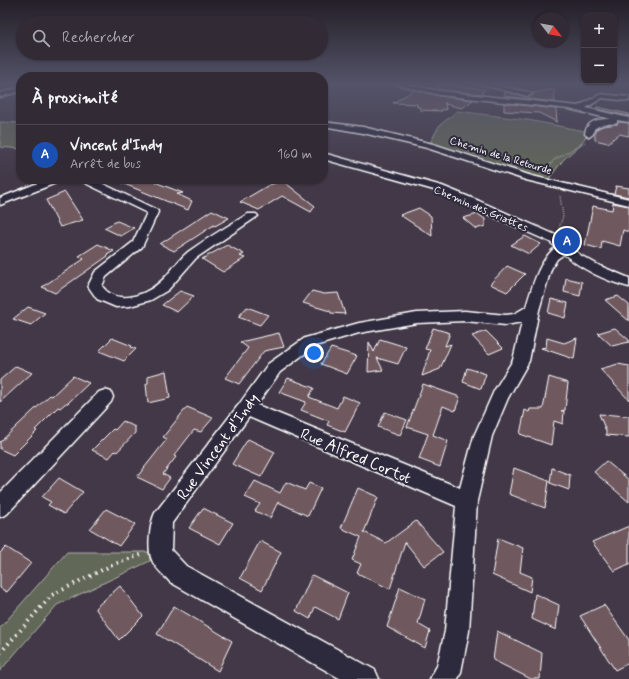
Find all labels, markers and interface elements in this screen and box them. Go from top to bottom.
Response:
north arrow [533,12,569,48]
map controls [581,12,617,84]
button: + [581,12,617,48]
search box [16,16,328,60]
icon: search [30,27,52,49]
text: Rechercher [62,28,135,48]
button: − [581,48,617,84]
text: À proximité [32,87,117,109]
street label: Chemin de la Retourde [448,134,554,178]
text: Vincent d'Indy [70,136,162,156]
text: A [41,146,49,163]
text: 160 m [277,146,312,163]
text: Arrêt de bus [70,156,141,173]
street label: Chemin des Griattes [431,183,530,235]
pin: A [554,226,580,256]
your location [304,343,324,363]
street label: Rue Vincent d'Indy [172,389,264,505]
street label: Rue Alfred Cortot [297,424,414,489]

